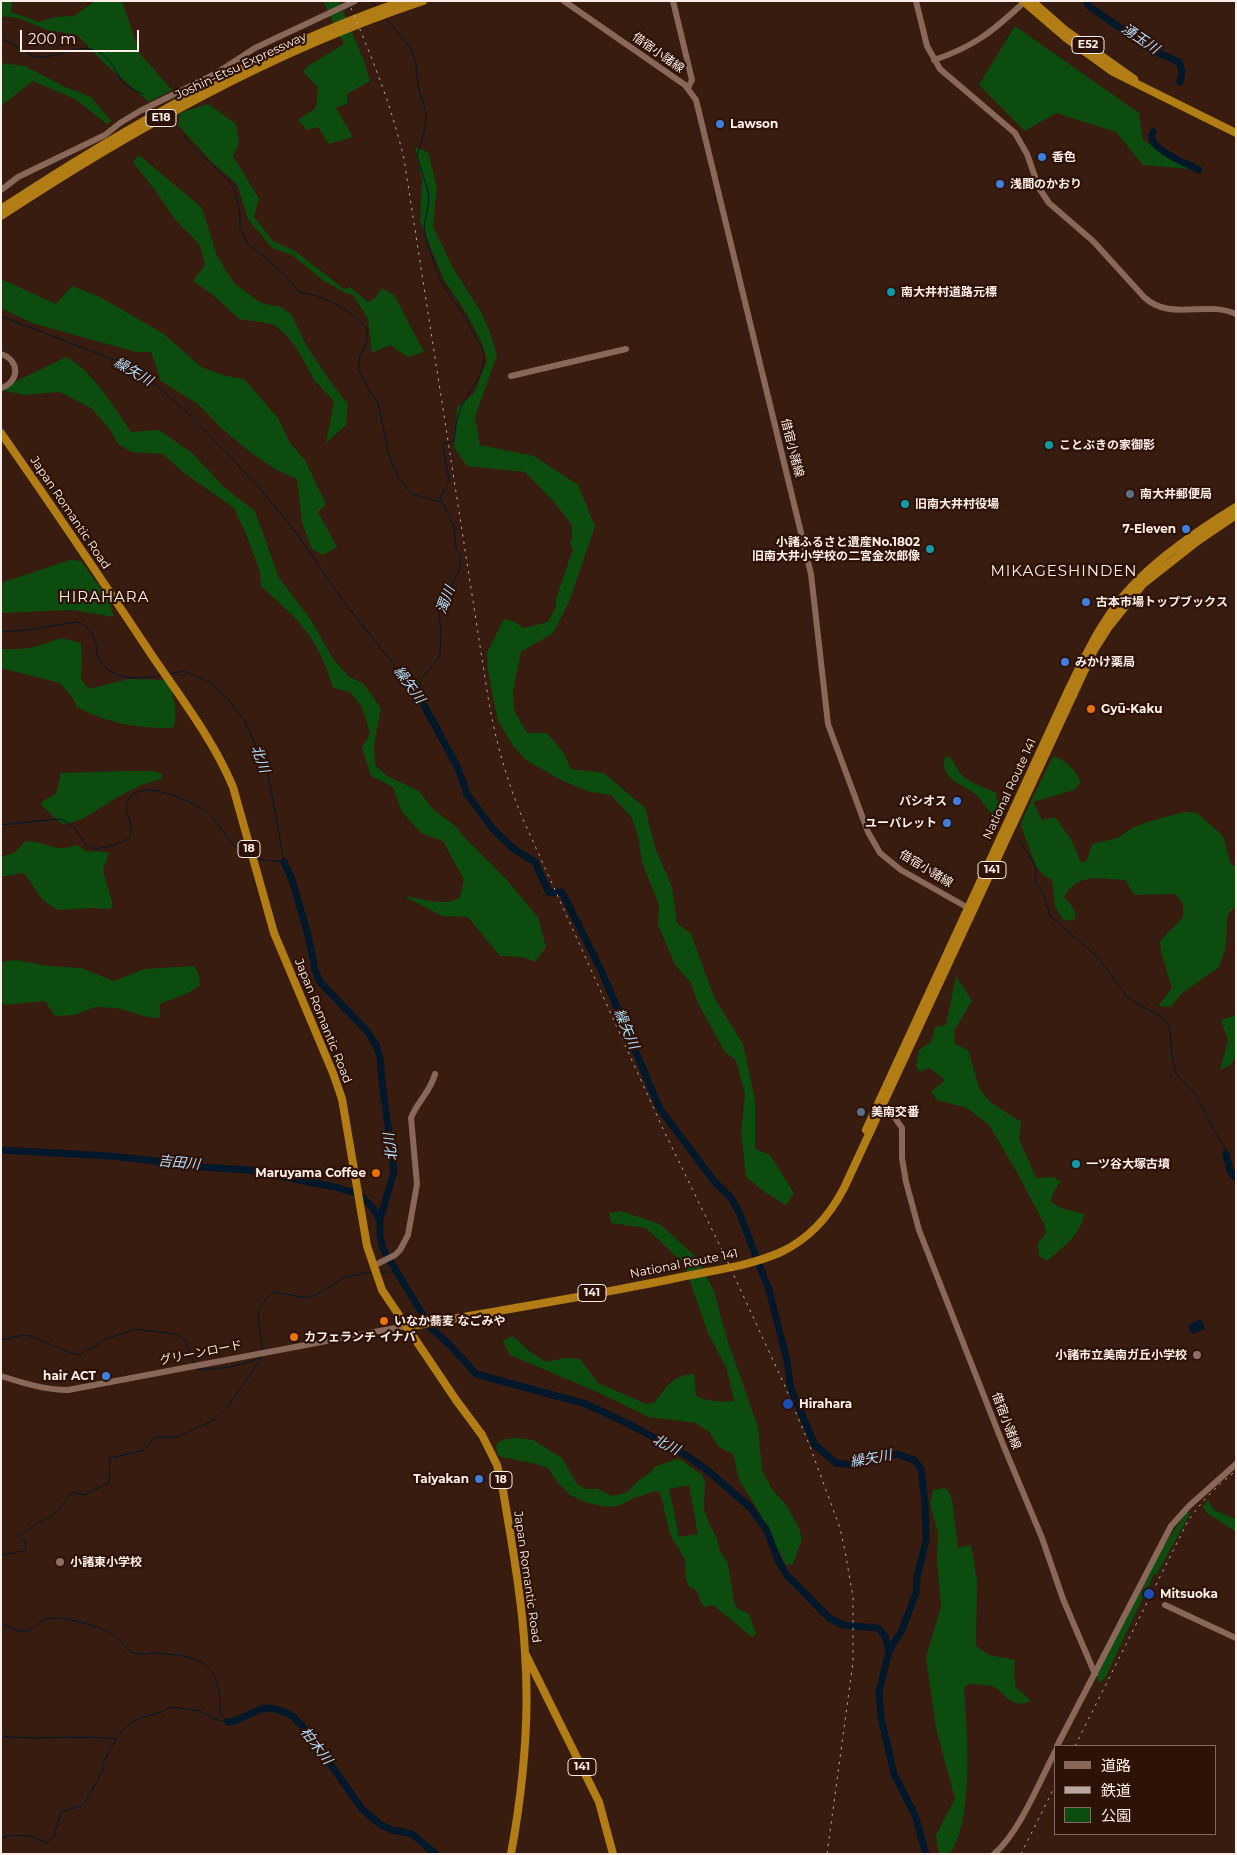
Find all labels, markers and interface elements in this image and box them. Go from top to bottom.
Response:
scale bar [22,20,141,52]
water label: 湧玉川 [1118,20,1162,58]
text: 200 m [28,29,76,48]
street label: Joshin-Etsu Expressway [173,29,309,103]
street label: 借宿小諸線 [629,30,687,76]
road number: E52 [1072,36,1104,54]
road number: E18 [146,110,176,126]
place label: Lawson [730,117,778,131]
marker: Lawson [714,118,726,130]
place label: 香色 [1052,150,1076,164]
marker: 香色 [1036,151,1048,163]
place label: 浅間のかおり [1010,177,1082,191]
marker: 浅間のかおり [994,178,1006,190]
place label: 南大井村道路元標 [901,285,997,299]
marker: 南大井村道路元標 [885,286,897,298]
water label: 繰矢川 [111,354,155,390]
street label: 借宿小諸線 [778,417,806,479]
place label: ことぶきの家御影 [1059,438,1155,452]
marker: ことぶきの家御影 [1043,439,1055,451]
street label: Japan Romantic Road [27,454,113,572]
place label: 南大井郵便局 [1140,487,1212,501]
marker: 南大井郵便局 [1124,488,1136,500]
place label: 旧南大井村役場 [915,497,999,511]
marker: 旧南大井村役場 [899,498,911,510]
place label: 7-Eleven [1123,522,1176,536]
marker: 7-Eleven [1180,523,1192,535]
place label: 小諸ふるさと遺産No.1802 旧南大井小学校の二宮金次郎像 [752,535,920,563]
marker: 小諸ふるさと遺産No.1802 旧南大井小学校の二宮金次郎像 [924,543,936,555]
district label: MIKAGESHINDEN [989,563,1139,581]
water label: 濁川 [433,584,459,616]
district label: HIRAHARA [58,589,150,607]
place label: 古本市場トップブックス [1096,595,1228,609]
marker: 古本市場トップブックス [1080,596,1092,608]
place label: みかけ薬局 [1075,655,1135,669]
marker: みかけ薬局 [1059,656,1071,668]
water label: 繰矢川 [390,663,428,707]
place label: Gyū-Kaku [1101,702,1162,716]
marker: Gyū-Kaku [1085,703,1097,715]
street label: National Route 141 [980,736,1040,842]
water label: 北川 [247,743,273,775]
place label: パシオス [899,794,947,808]
marker: パシオス [951,795,963,807]
place label: ユーパレット [865,816,937,830]
marker: ユーパレット [941,817,953,829]
road number: 18 [238,841,260,858]
street label: 借宿小諸線 [897,847,955,891]
road number: 141 [978,862,1006,878]
street label: Japan Romantic Road [291,957,355,1085]
water label: 繰矢川 [610,1006,642,1052]
place label: 美南交番 [871,1105,919,1119]
marker: 美南交番 [855,1106,867,1118]
water label: 北川 [381,1132,401,1162]
water label: 吉田川 [157,1152,201,1174]
place label: 一ツ谷大塚古墳 [1086,1157,1170,1171]
marker: 一ツ谷大塚古墳 [1070,1158,1082,1170]
place label: Maruyama Coffee [255,1166,366,1180]
marker: Maruyama Coffee [370,1167,382,1179]
street label: National Route 141 [629,1246,739,1282]
road number: 141 [578,1285,606,1302]
place label: いなか蕎麦 なごみや [394,1314,505,1328]
marker: いなか蕎麦 なごみや [378,1315,390,1327]
place label: カフェランチ イナバ [304,1330,415,1344]
marker: カフェランチ イナバ [288,1331,300,1343]
street label: グリーンロード [158,1338,244,1368]
place label: 小諸市立美南ガ丘小学校 [1055,1348,1187,1362]
marker: 小諸市立美南ガ丘小学校 [1191,1349,1203,1361]
place label: hair ACT [43,1369,96,1383]
marker: hair ACT [100,1370,112,1382]
street label: 借宿小諸線 [989,1390,1023,1452]
marker: Hirahara [781,1397,795,1411]
place label: Hirahara [799,1397,852,1411]
water label: 北川 [650,1431,682,1459]
water label: 繰矢川 [849,1447,893,1471]
place label: Taiyakan [413,1472,469,1486]
road number: 18 [490,1472,512,1488]
marker: Taiyakan [473,1473,485,1485]
street label: Japan Romantic Road [511,1510,543,1644]
place label: 小諸東小学校 [70,1555,142,1569]
marker: 小諸東小学校 [54,1556,66,1568]
marker: Mitsuoka [1142,1587,1156,1601]
place label: Mitsuoka [1160,1587,1218,1601]
water label: 柏木川 [297,1724,335,1768]
legend [1054,1745,1217,1835]
text: 道路 [1101,1756,1131,1775]
road number: 141 [568,1758,596,1775]
text: 鉄道 [1101,1781,1131,1800]
text: 公園 [1101,1806,1131,1825]

